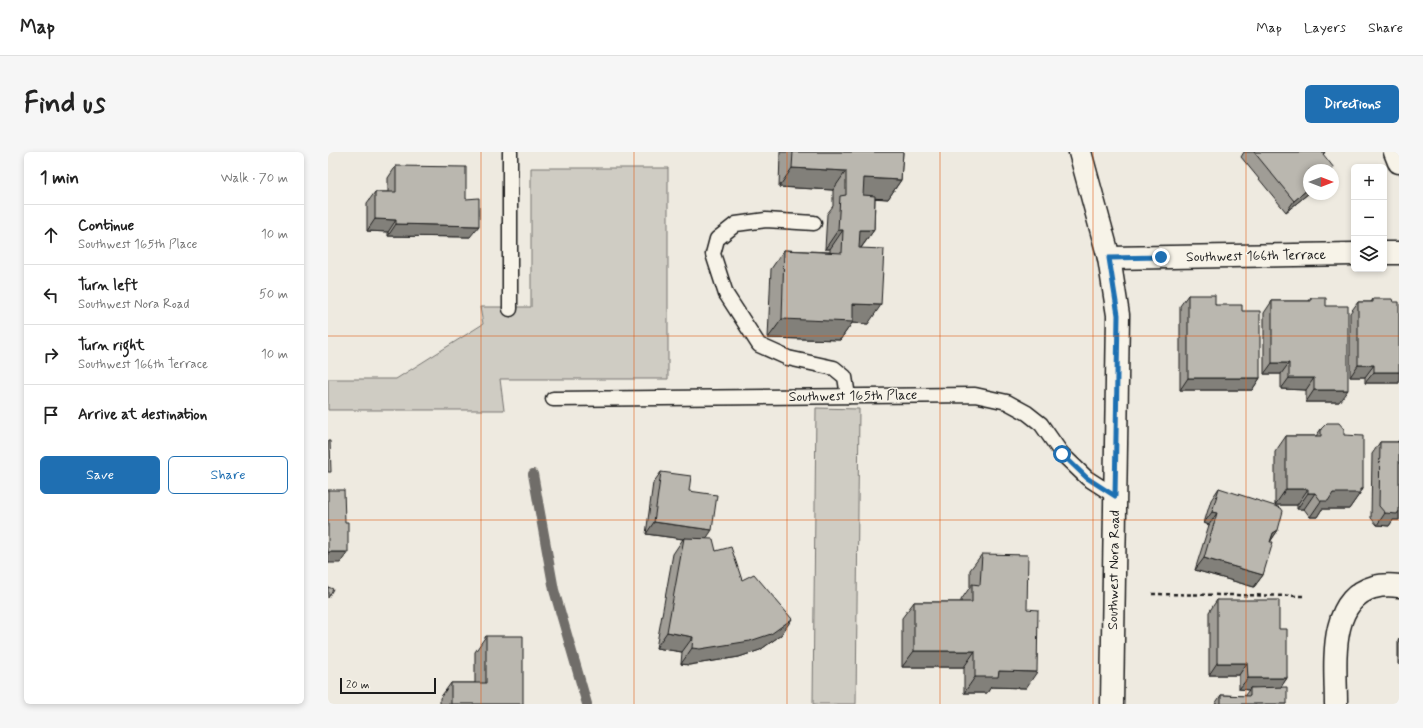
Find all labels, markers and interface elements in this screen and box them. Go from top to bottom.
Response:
text: Map [20,15,55,40]
text: Map [1256,19,1282,37]
text: Layers [1304,19,1346,37]
text: Share [1368,19,1403,37]
button: Directions [1305,85,1399,123]
text: Find us [24,86,105,123]
north arrow [1303,164,1339,200]
map controls [1351,164,1387,272]
button: + [1351,164,1387,200]
text: 1 min [40,167,79,189]
text: Walk · 70 m [221,170,288,187]
button: − [1351,200,1387,236]
text: Continue [78,216,134,236]
icon: ahead [40,224,62,246]
text: 10 m [261,226,288,243]
text: Southwest 165th Place [78,236,197,253]
button: layers [1351,236,1387,272]
street label: Southwest 166th Terrace [1186,246,1327,266]
route end [1152,248,1170,266]
text: Turn left [78,276,138,296]
icon: left [40,284,62,306]
text: 50 m [259,286,288,303]
text: Southwest Nora Road [78,296,189,313]
text: Turn right [78,336,145,356]
icon: right [40,344,62,366]
text: 10 m [261,346,288,363]
text: Southwest 166th Terrace [78,356,208,373]
street label: Southwest 165th Place [789,386,917,406]
icon: arrive [40,404,62,426]
text: Arrive at destination [78,405,207,425]
route start [1053,445,1071,463]
button: Save [40,456,160,494]
button: Share [168,456,288,494]
street label: Southwest Nora Road [1104,510,1124,630]
scale bar [340,676,436,695]
text: 20 m [346,678,369,692]

